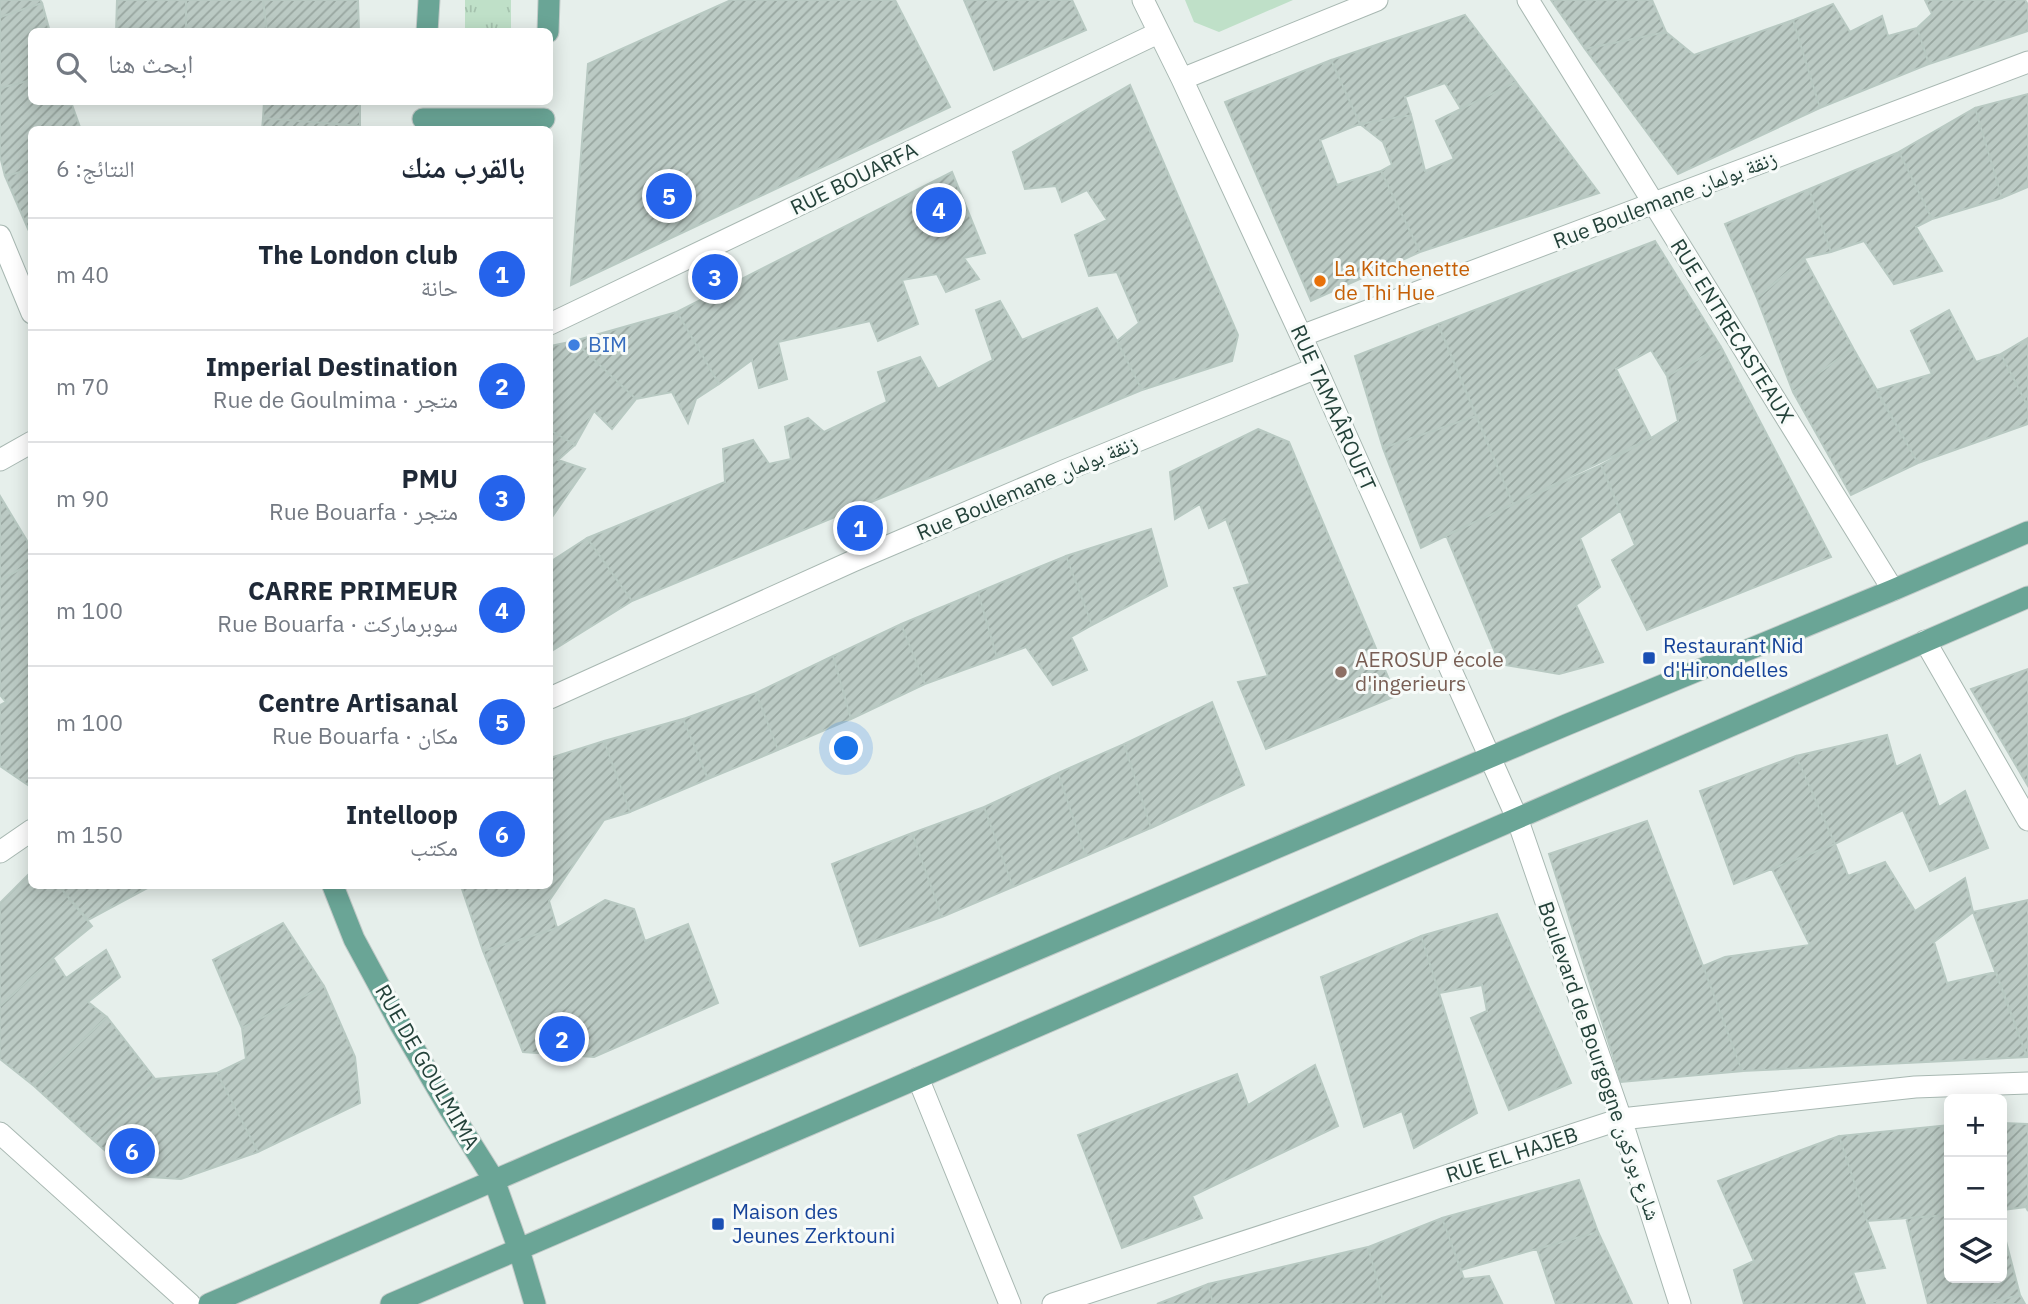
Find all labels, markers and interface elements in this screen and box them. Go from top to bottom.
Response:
search box [28,28,553,105]
text: ابحث هنا [108,46,193,80]
icon: search [52,48,90,86]
street label: RUE BOUARFA [785,135,922,221]
street label: Rue Boulemane زنقة بولمان [1549,143,1780,255]
text: بالقرب منك [401,147,525,186]
text: النتائج: 6 [56,153,135,183]
pin: 5 [646,170,692,222]
pin: 4 [916,184,962,236]
street label: RUE ENTRECASTEAUX [1665,233,1801,428]
text: The London club [258,237,458,271]
pin: 3 [692,251,738,303]
place label: La Kitchenette de Thi Hue [1334,254,1470,306]
text: 40 m [56,259,109,289]
text: 1 [495,259,509,289]
text: حانة [421,272,458,302]
marker: La Kitchenette de Thi Hue [1312,273,1328,289]
street label: RUE TAMAÂROUFT [1285,320,1383,495]
place label: BIM [588,330,627,358]
marker: BIM [566,337,582,353]
text: Imperial Destination [206,349,458,383]
text: 70 m [56,371,109,401]
text: 2 [495,371,509,401]
text: متجر · Rue de Goulmima [213,384,458,414]
street label: Rue Boulemane زنقة بولمان [912,428,1141,546]
text: PMU [402,461,458,495]
text: 90 m [56,483,109,513]
text: 3 [495,483,509,513]
text: متجر · Rue Bouarfa [269,496,458,526]
pin: 1 [837,502,883,554]
text: CARRE PRIMEUR [248,573,458,607]
text: 100 m [56,595,123,625]
text: 4 [495,595,509,625]
text: سوبرماركت · Rue Bouarfa [217,608,458,638]
place label: Restaurant Nid d'Hirondelles [1663,631,1804,683]
place label: AEROSUP école d'ingerieurs [1355,645,1504,697]
marker: Restaurant Nid d'Hirondelles [1641,650,1657,666]
marker: AEROSUP école d'ingerieurs [1333,664,1349,680]
text: Centre Artisanal [258,685,458,719]
text: 100 m [56,707,123,737]
text: 5 [495,707,509,737]
text: مكان · Rue Bouarfa [272,720,458,750]
your location [829,731,863,765]
text: Intelloop [346,797,458,831]
text: 150 m [56,819,123,849]
text: 6 [495,819,509,849]
text: مكتب [410,832,458,862]
street label: Boulevard de Bourgogne شارع بوركون [1532,898,1668,1224]
street label: RUE DE GOULMIMA [369,979,487,1154]
pin: 2 [539,1013,585,1065]
map controls [1944,1094,2007,1283]
button: + [1944,1094,2007,1157]
street label: RUE EL HAJEB [1442,1119,1581,1189]
pin: 6 [109,1125,155,1177]
button: − [1944,1157,2007,1220]
place label: Maison des Jeunes Zerktouni [732,1197,895,1249]
marker: Maison des Jeunes Zerktouni [710,1216,726,1232]
button: layers [1944,1220,2007,1283]

